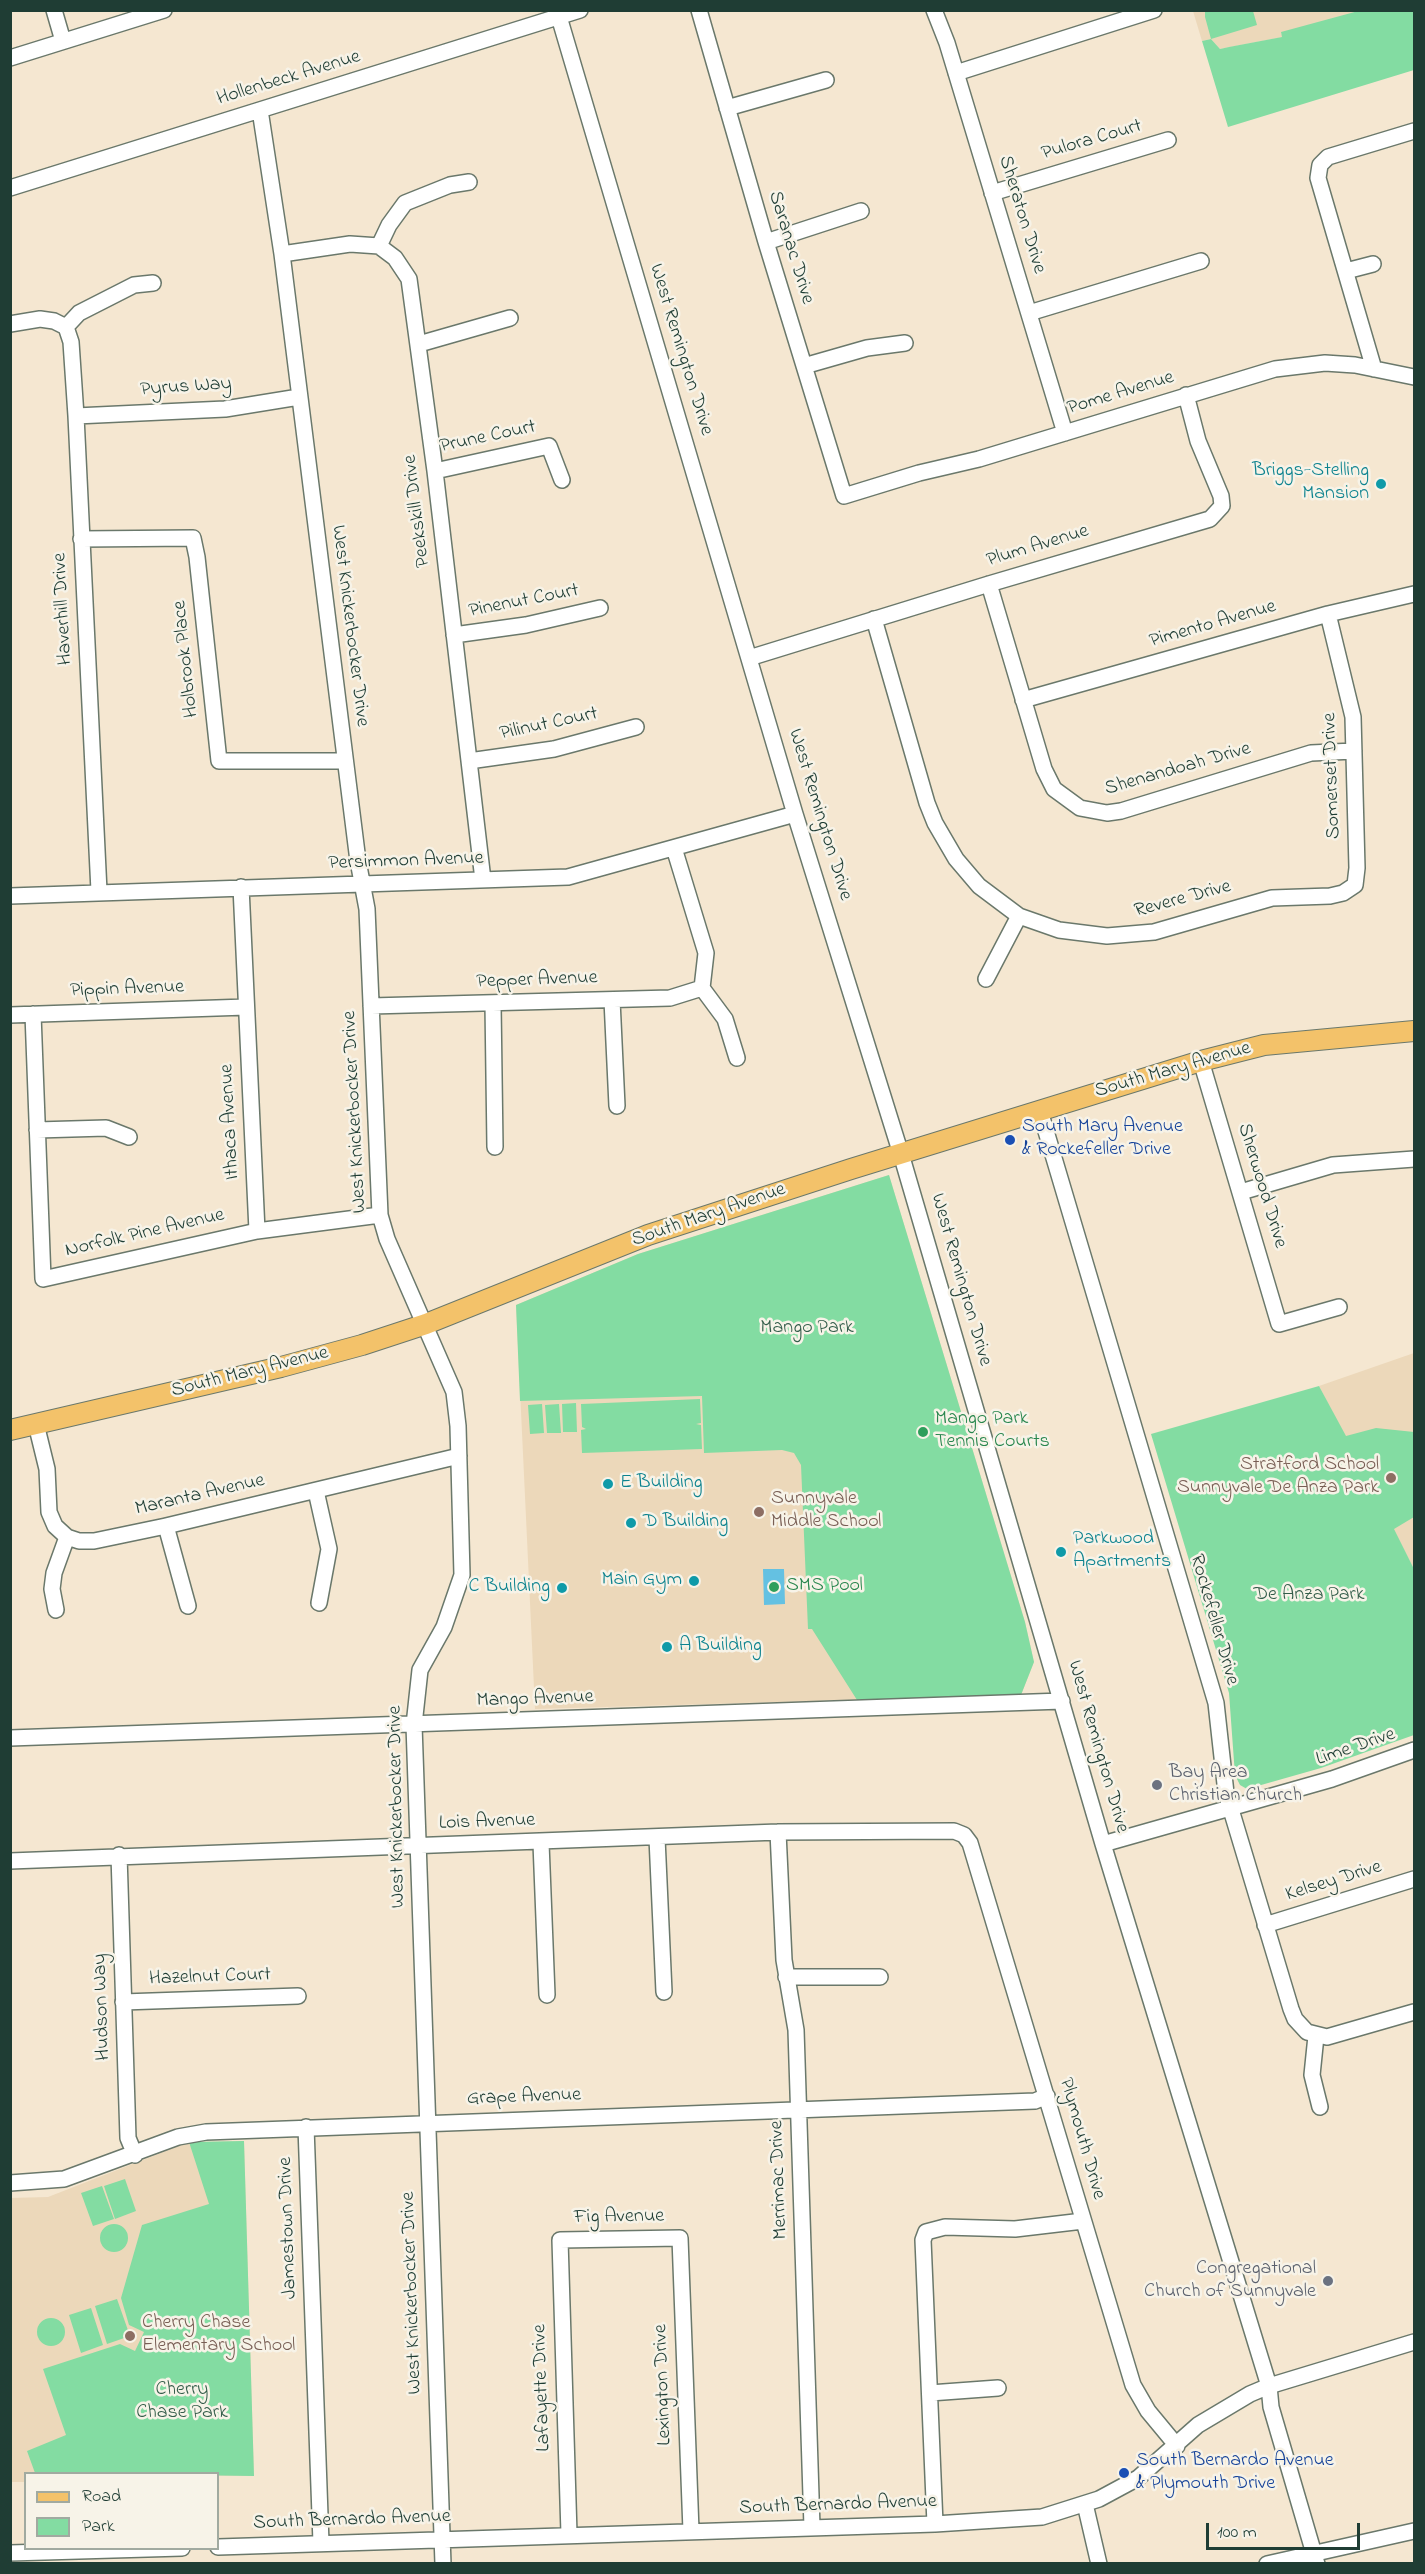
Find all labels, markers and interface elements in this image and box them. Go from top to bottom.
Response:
street label: Hollenbeck Avenue [214,46,364,112]
street label: Pulora Court [1039,115,1145,167]
street label: Sheraton Drive [992,153,1050,277]
street label: Saranac Drive [761,189,819,307]
street label: West Remington Drive [642,261,718,439]
street label: Pome Avenue [1065,366,1177,422]
street label: Pyrus Way [139,373,233,403]
street label: Prune Court [438,416,538,460]
street label: Peekskill Drive [399,453,437,569]
place label: Briggs-Stelling Mansion [1252,460,1369,507]
marker: Briggs-Stelling Mansion [1374,477,1388,491]
street label: Plum Avenue [984,520,1092,574]
street label: West Knickerbocker Drive [325,524,373,728]
street label: Haverhill Drive [49,552,79,666]
street label: Pinenut Court [467,580,581,624]
street label: Pimento Avenue [1147,596,1279,654]
street label: Holbrook Place [169,599,205,719]
street label: Pilinut Court [498,703,600,747]
street label: Somerset Drive [1319,712,1347,840]
street label: West Remington Drive [781,726,857,904]
street label: Shenandoah Drive [1102,738,1254,802]
street label: Persimmon Avenue [328,847,484,877]
street label: Revere Drive [1132,876,1234,924]
street label: Pepper Avenue [476,967,598,995]
street label: Pippin Avenue [70,976,184,1004]
street label: West Knickerbocker Drive [339,1010,373,1214]
street label: South Mary Avenue [1092,1037,1254,1105]
street label: Ithaca Avenue [216,1063,246,1181]
place label: South Mary Avenue & Rockefeller Drive [1022,1116,1183,1163]
street label: Sherwood Drive [1231,1121,1291,1251]
marker: South Mary Avenue & Rockefeller Drive [1003,1133,1017,1147]
street label: South Mary Avenue [629,1178,789,1254]
street label: West Remington Drive [924,1191,996,1369]
street label: Norfolk Pine Avenue [63,1204,227,1264]
park label: Mango Park [760,1317,854,1341]
street label: South Mary Avenue [169,1342,331,1404]
place label: Mango Park Tennis Courts [935,1408,1050,1455]
marker: Mango Park Tennis Courts [916,1425,930,1439]
place label: Stratford School Sunnyvale De Anza Park [1177,1454,1379,1501]
street label: Maranta Avenue [133,1469,267,1523]
marker: Stratford School Sunnyvale De Anza Park [1384,1471,1398,1485]
place label: E Building [620,1472,703,1496]
marker: E Building [601,1477,615,1491]
place label: Sunnyvale Middle School [771,1488,881,1535]
marker: Sunnyvale Middle School [752,1505,766,1519]
place label: D Building [643,1511,728,1535]
marker: D Building [624,1516,638,1530]
place label: Parkwood Apartments [1073,1528,1171,1575]
marker: Parkwood Apartments [1054,1545,1068,1559]
street label: Rockefeller Drive [1183,1552,1243,1688]
place label: Main Gym [601,1569,682,1593]
marker: Main Gym [687,1574,701,1588]
place label: SMS Pool [786,1575,863,1599]
place label: C Building [469,1576,550,1600]
marker: SMS Pool [767,1580,781,1594]
marker: C Building [555,1581,569,1595]
park label: De Anza Park [1253,1584,1365,1608]
place label: A Building [679,1635,762,1659]
marker: A Building [660,1640,674,1654]
street label: West Remington Drive [1061,1658,1133,1836]
street label: Mango Avenue [476,1686,594,1714]
street label: West Knickerbocker Drive [384,1705,412,1909]
street label: Lime Drive [1313,1723,1399,1773]
place label: Bay Area Christian Church [1169,1762,1302,1809]
marker: Bay Area Christian Church [1150,1778,1164,1792]
street label: Lois Avenue [438,1809,536,1837]
street label: Kelsey Drive [1283,1856,1385,1908]
street label: Hudson Way [89,1953,117,2061]
street label: Hazelnut Court [149,1964,271,1992]
street label: Plymouth Drive [1052,2076,1110,2202]
street label: Grape Avenue [467,2084,581,2112]
street label: Merrimac Drive [766,2120,794,2240]
street label: Jamestown Drive [275,2157,303,2299]
street label: West Knickerbocker Drive [397,2191,429,2395]
street label: Fig Avenue [574,2205,664,2231]
place label: Congregational Church of Sunnyvale [1144,2258,1316,2305]
marker: Congregational Church of Sunnyvale [1321,2274,1335,2288]
place label: Cherry Chase Elementary School [142,2312,295,2359]
street label: Lafayette Drive [529,2324,557,2452]
street label: Lexington Drive [650,2324,678,2446]
marker: Cherry Chase Elementary School [123,2329,137,2343]
park label: Cherry Chase Park [136,2379,228,2426]
place label: South Bernardo Avenue & Plymouth Drive [1136,2450,1334,2497]
marker: South Bernardo Avenue & Plymouth Drive [1117,2466,1131,2480]
legend [24,2472,219,2550]
text: Road [82,2484,121,2510]
street label: South Bernardo Avenue [739,2491,937,2521]
street label: South Bernardo Avenue [253,2506,451,2536]
scale bar [1209,2511,1364,2549]
text: Park [82,2514,115,2540]
text: 100 m [1217,2520,1257,2546]

